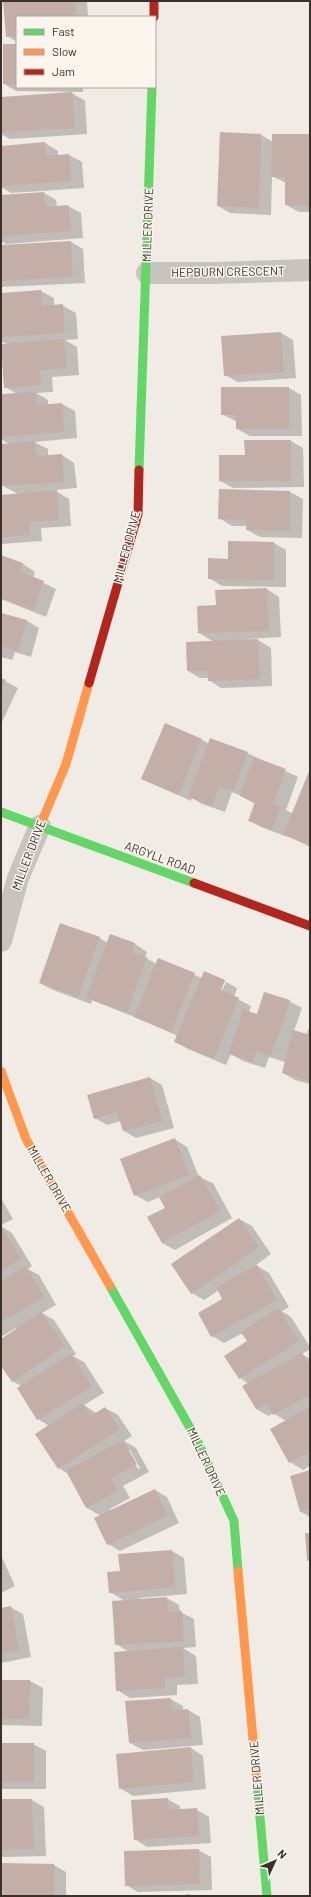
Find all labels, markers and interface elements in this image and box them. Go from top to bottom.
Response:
legend [16,16,156,88]
text: Fast [52,24,75,38]
text: Slow [52,44,77,58]
text: Jam [52,64,75,78]
street label: MILLER DRIVE [139,188,155,262]
street label: HEPBURN CRESCENT [171,263,285,279]
street label: MILLER DRIVE [110,509,142,584]
street label: MILLER DRIVE [8,817,48,892]
street label: ARGYLL ROAD [123,838,198,876]
street label: MILLER DRIVE [25,1143,75,1214]
street label: MILLER DRIVE [185,1425,229,1498]
street label: MILLER DRIVE [246,1740,266,1816]
north arrow [255,1841,295,1881]
text: N [275,1847,290,1861]

